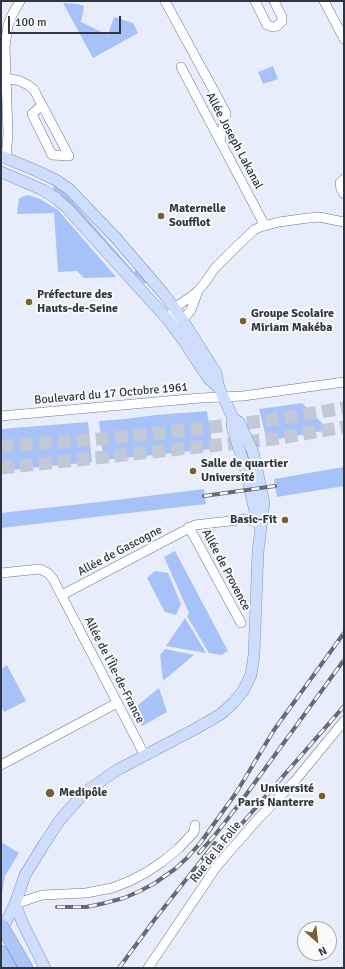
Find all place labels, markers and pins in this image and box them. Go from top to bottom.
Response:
place label: Maternelle Soufflot [169,202,226,230]
marker: Maternelle Soufflot [156,211,166,221]
place label: Préfecture des Hauts-de-Seine [37,288,118,316]
marker: Préfecture des Hauts-de-Seine [24,297,34,307]
place label: Groupe Scolaire Miriam Makéba [251,307,334,335]
marker: Groupe Scolaire Miriam Makéba [238,316,248,326]
place label: Salle de quartier Université [201,457,288,485]
marker: Salle de quartier Université [188,466,198,476]
place label: Basic-Fit [230,513,277,527]
marker: Basic-Fit [280,515,290,525]
place label: Université Paris Nanterre [238,782,314,810]
place label: Medipôle [59,786,107,800]
marker: Medipôle [44,787,56,799]
marker: Université Paris Nanterre [317,791,327,801]

